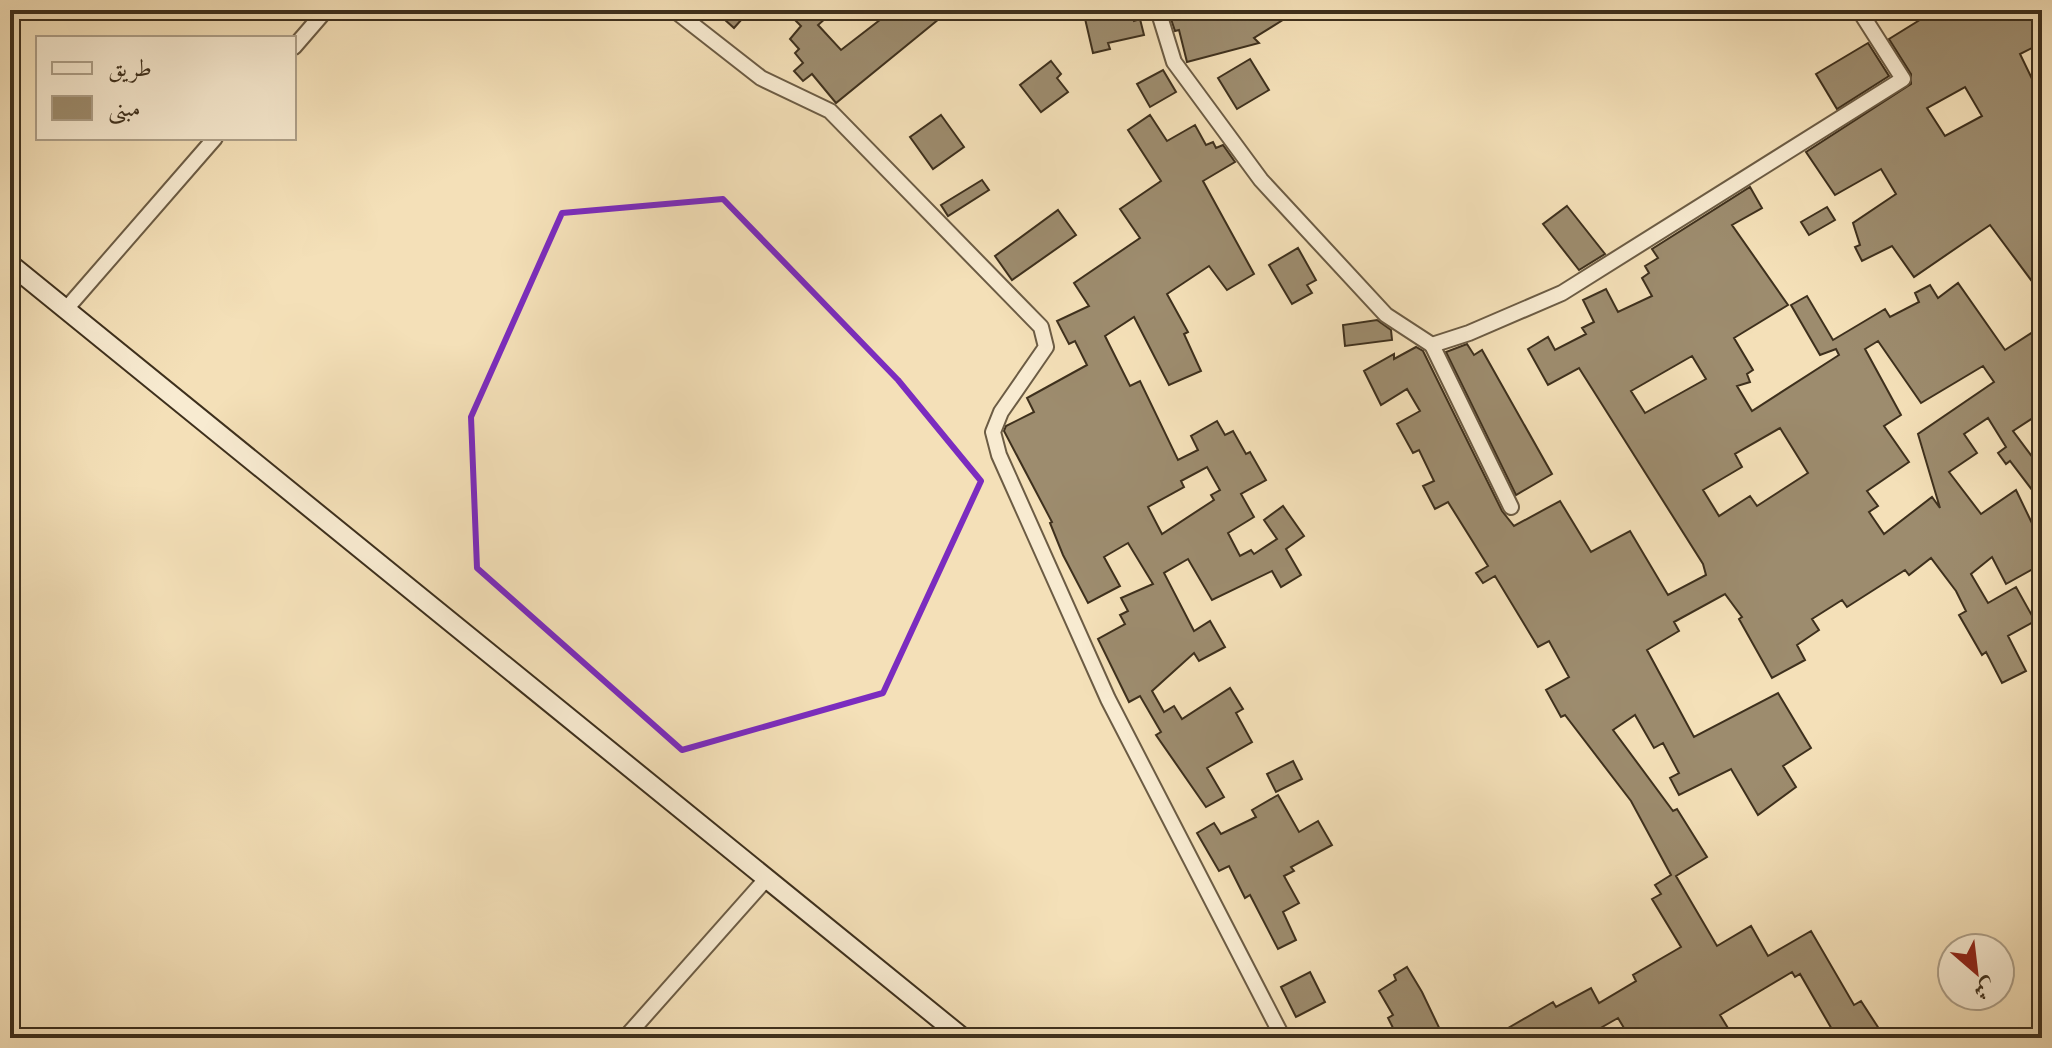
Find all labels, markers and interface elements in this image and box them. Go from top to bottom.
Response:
legend [36,36,296,140]
text: طريق [108,54,152,83]
text: مبنى [108,94,141,125]
north arrow [1936,932,2016,1012]
text: ش [1969,972,2001,1005]

